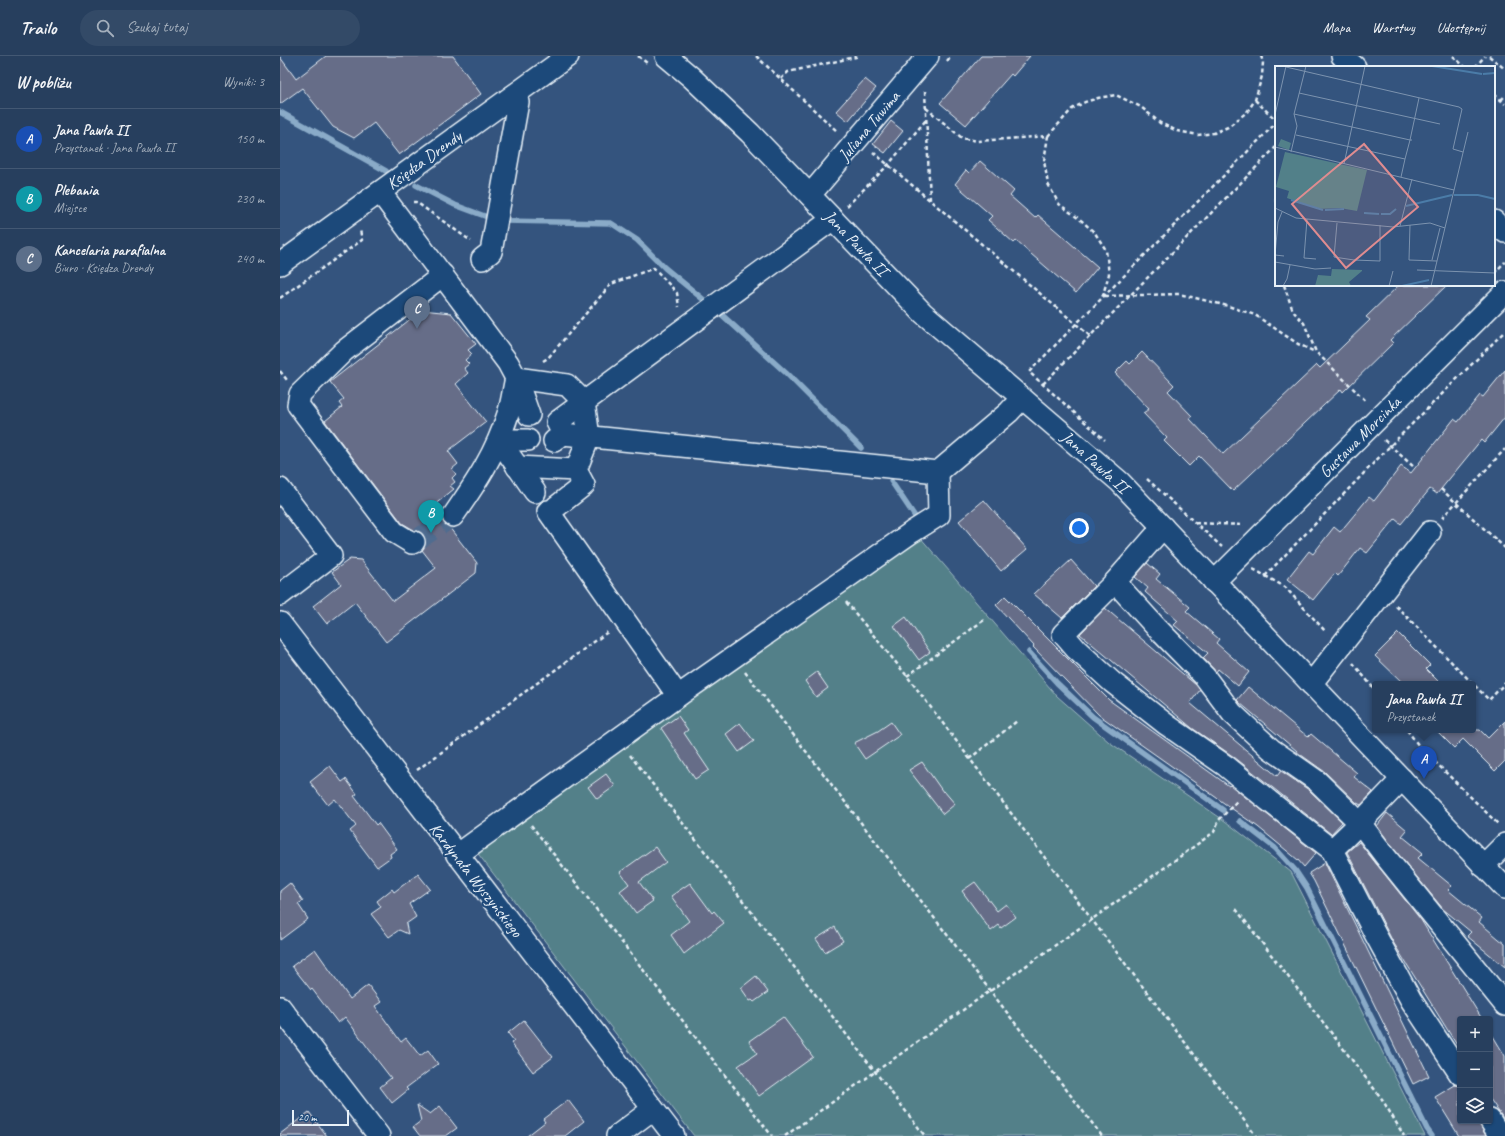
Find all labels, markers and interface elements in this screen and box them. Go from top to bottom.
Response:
search box [80,10,360,46]
text: Trailo [20,16,56,40]
icon: search [94,17,116,39]
text: Szukaj tutaj [126,18,188,37]
text: Mapa [1323,19,1350,36]
text: Warstwy [1372,19,1415,36]
text: Udostępnij [1437,19,1485,36]
inset map [1275,66,1495,286]
text: W pobliżu [16,72,71,93]
text: Wyniki: 3 [223,74,264,90]
street label: Juliana Tuwima [833,85,905,166]
text: Jana Pawła II [54,121,129,140]
street label: Księdza Drendy [382,125,467,194]
text: A [26,131,32,147]
text: 150 m [236,131,264,147]
text: Przystanek · Jana Pawła II [54,140,175,156]
text: Plebania [54,181,98,200]
text: B [26,191,32,207]
text: 230 m [236,191,264,207]
text: Miejsce [54,200,86,216]
street label: Jana Pawła II [819,205,895,283]
text: Kancelaria parafialna [54,241,165,260]
text: C [26,251,32,267]
text: 240 m [236,251,264,267]
text: Biuro · Księdza Drendy [54,260,153,276]
pin: C [404,296,430,329]
street label: Gustawa Morcinka [1315,390,1407,482]
street label: Jana Pawła II [1056,426,1136,500]
pin: B [418,500,444,533]
your location [1069,518,1089,538]
popup [1372,681,1476,733]
text: Jana Pawła II [1387,690,1461,709]
text: Przystanek [1387,709,1435,725]
pin: A [1411,746,1437,779]
street label: Kardynała Wyszyńskiego [425,819,528,942]
map controls [1457,1016,1493,1124]
button: + [1457,1016,1493,1052]
button: − [1457,1052,1493,1088]
button: layers [1457,1088,1493,1124]
scale bar [292,1108,349,1127]
text: 20 m [298,1110,317,1124]

